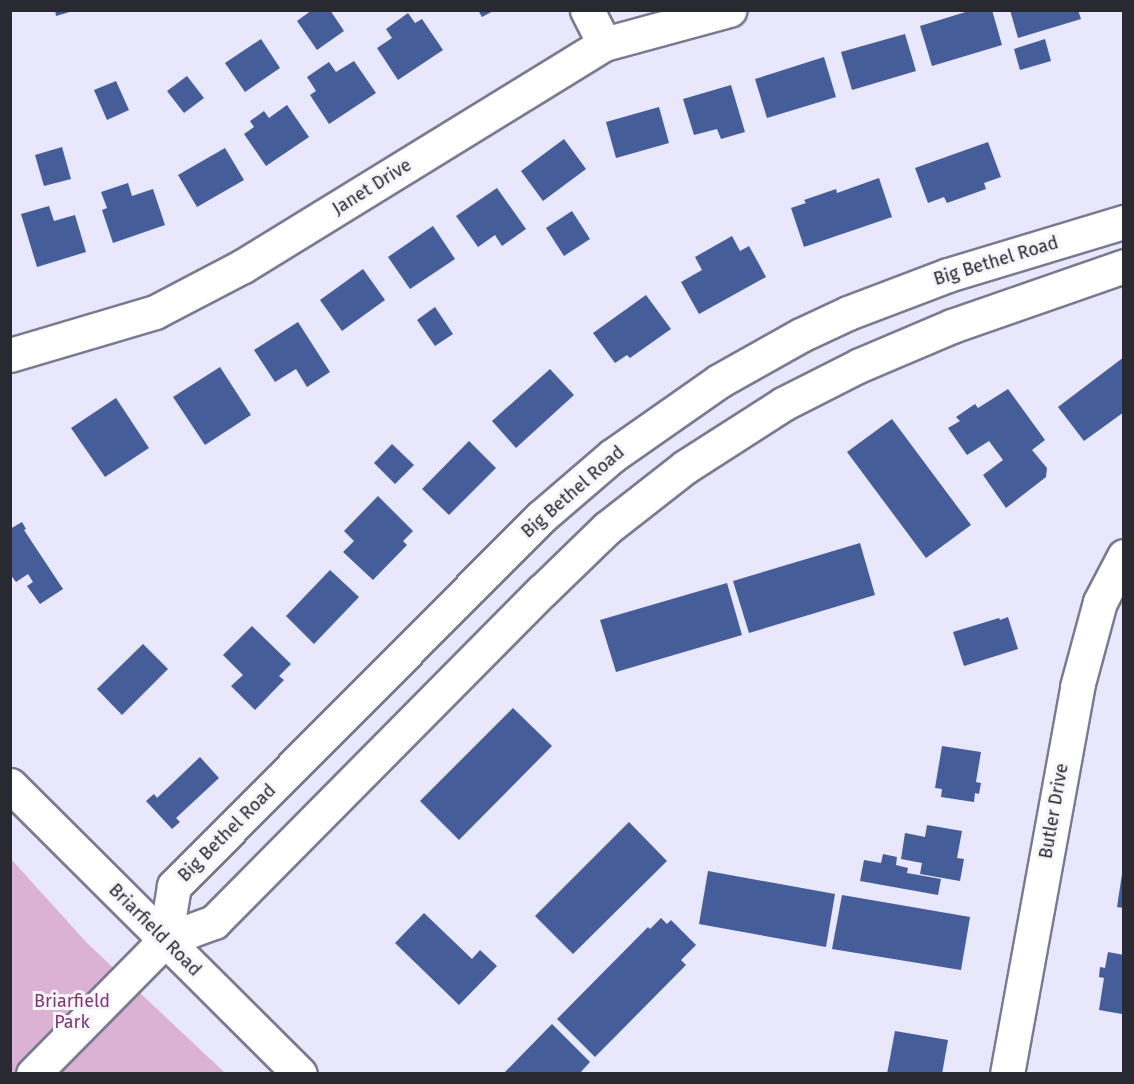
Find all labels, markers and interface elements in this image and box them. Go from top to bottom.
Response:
street label: Janet Drive [328,154,416,220]
street label: Big Bethel Road [931,232,1061,290]
street label: Big Bethel Road [517,441,629,543]
street label: Butler Drive [1035,762,1073,860]
street label: Big Bethel Road [174,780,280,886]
street label: Briarfield Road [104,879,206,981]
park label: Briarfield Park [34,991,110,1034]

